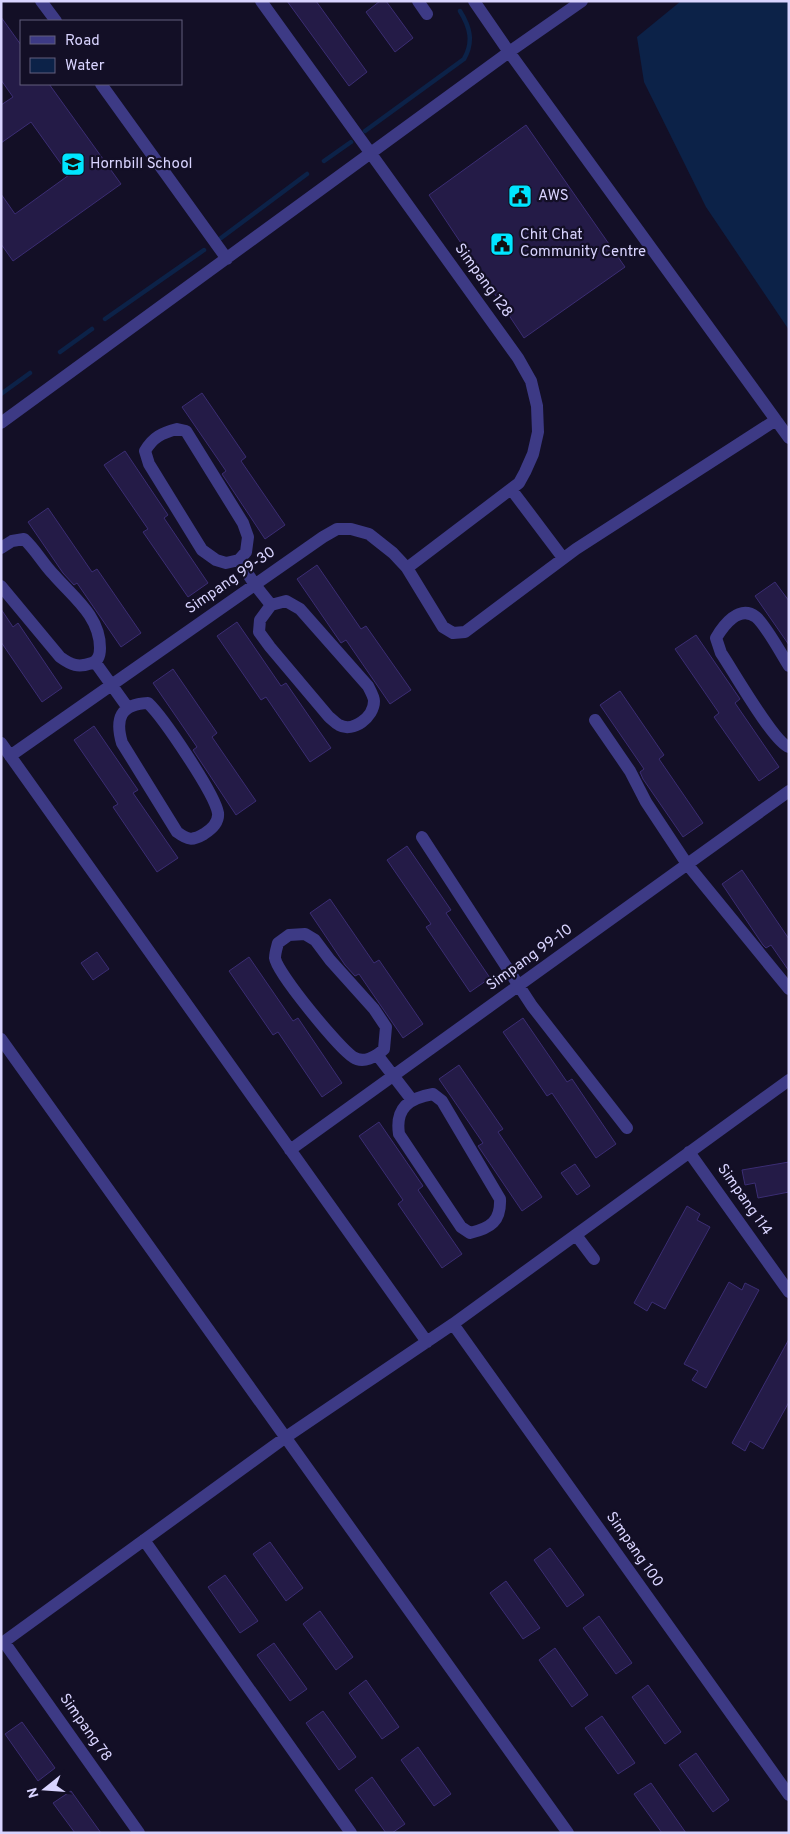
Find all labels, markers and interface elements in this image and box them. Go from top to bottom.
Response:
legend [20,20,182,85]
text: Road [65,32,100,51]
text: Water [65,57,105,76]
school or university icon: Hornbill School [60,151,86,177]
place label: Hornbill School [90,155,192,174]
public building icon: AWS [507,183,533,209]
place label: AWS [538,187,569,206]
place label: Chit Chat Community Centre [520,226,646,262]
public building icon: Chit Chat Community Centre [489,231,515,257]
street label: Simpang 128 [450,240,516,322]
street label: Simpang 99-30 [182,543,280,619]
street label: Simpang 99-10 [483,920,577,996]
street label: Simpang 114 [712,1160,776,1240]
street label: Simpang 100 [601,1509,667,1591]
street label: Simpang 78 [55,1690,115,1766]
north arrow [20,1764,70,1814]
text: N [24,1785,44,1800]

